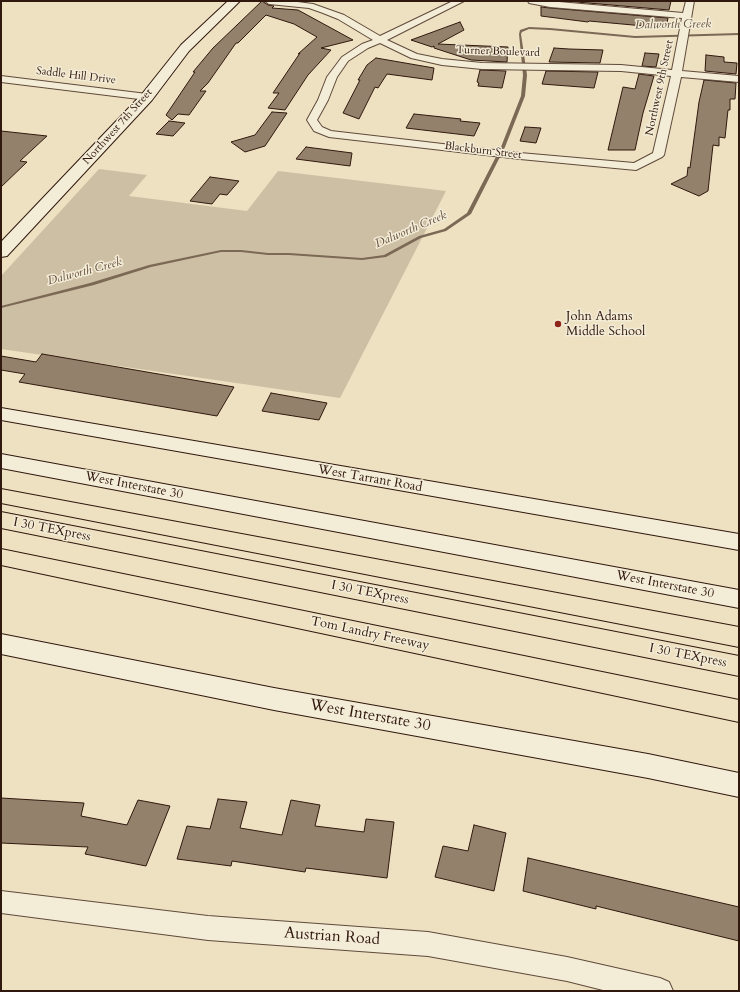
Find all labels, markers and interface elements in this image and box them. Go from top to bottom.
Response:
water label: Dalworth Creek [635,17,711,33]
street label: Northwest 9th Street [643,39,677,137]
street label: Turner Boulevard [456,44,540,60]
street label: Saddle Hill Drive [35,65,117,87]
street label: Northwest 7th Street [81,86,155,168]
street label: Blackburn Street [444,140,522,162]
water label: Dalworth Creek [373,208,449,252]
water label: Dalworth Creek [46,255,124,289]
place label: John Adams Middle School [566,309,645,340]
marker: John Adams Middle School [553,319,563,329]
street label: West Tarrant Road [316,462,424,496]
street label: West Interstate 30 [84,469,184,503]
street label: I 30 TEXpress [12,515,92,545]
street label: West Interstate 30 [615,568,715,602]
street label: I 30 TEXpress [330,578,410,608]
street label: Tom Landry Freeway [309,614,431,654]
street label: I 30 TEXpress [648,641,728,671]
street label: West Interstate 30 [308,696,432,736]
street label: Austrian Road [283,924,381,950]

